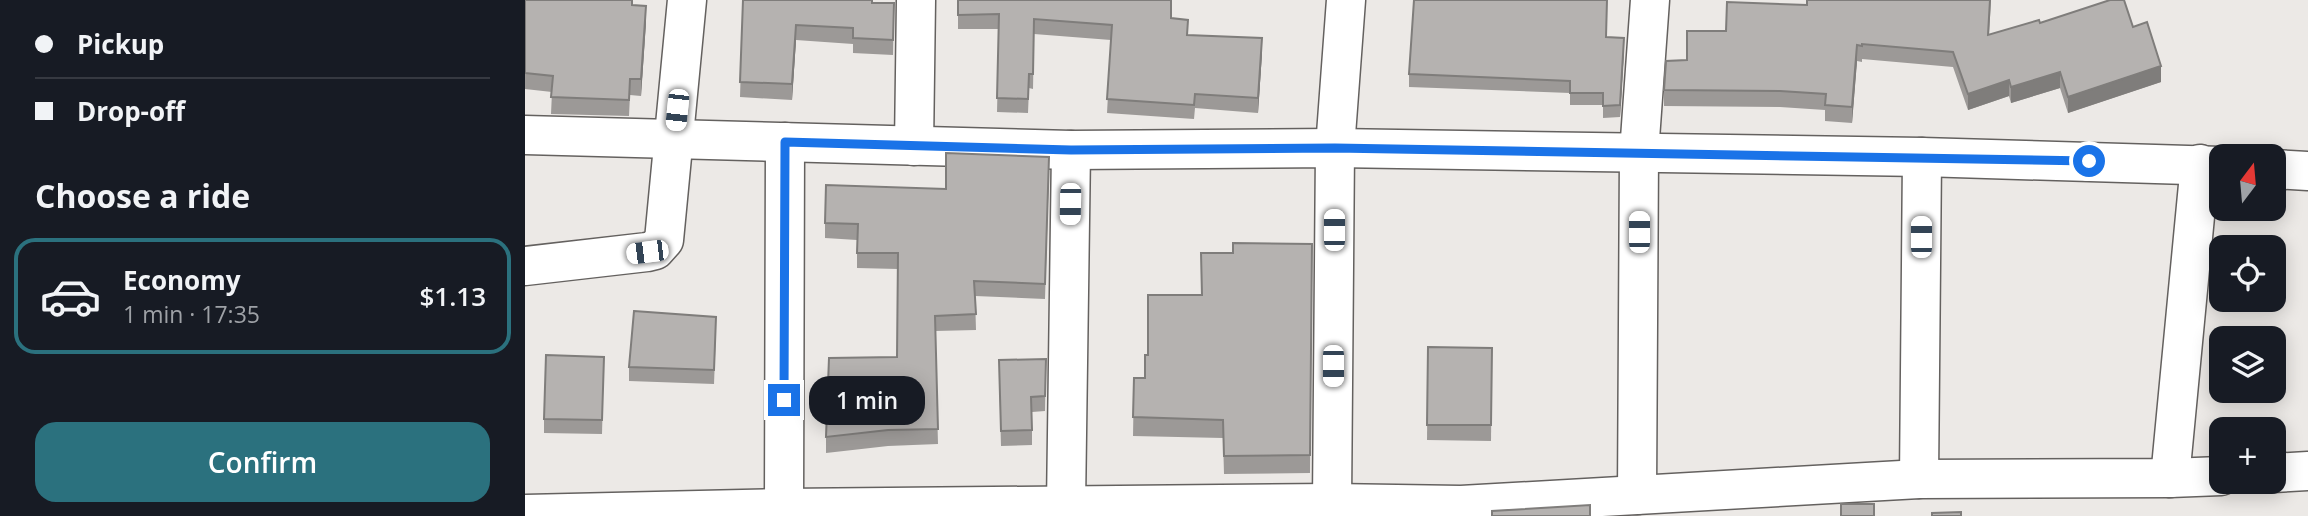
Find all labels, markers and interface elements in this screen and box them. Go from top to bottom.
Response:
text: Pickup [77,26,164,62]
car [665,88,690,132]
text: Drop-off [77,93,185,129]
north arrow [2209,144,2285,220]
map controls [2209,144,2286,494]
route start [2073,145,2105,177]
text: Choose a ride [35,174,250,217]
car [1060,183,1081,225]
car [1324,209,1345,251]
car [1629,211,1650,253]
car [1911,216,1932,258]
button: locate [2209,235,2286,312]
car [625,239,670,265]
text: Economy [123,262,241,298]
icon: car [39,265,102,328]
text: $1.13 [419,278,486,314]
text: 1 min · 17:35 [123,298,260,330]
button: layers [2209,326,2286,403]
car [1323,345,1344,387]
callout: 1 min [809,376,924,424]
route end [768,384,800,416]
text: 1 min [836,384,898,416]
button: + [2209,417,2286,494]
button: Confirm [35,422,490,502]

